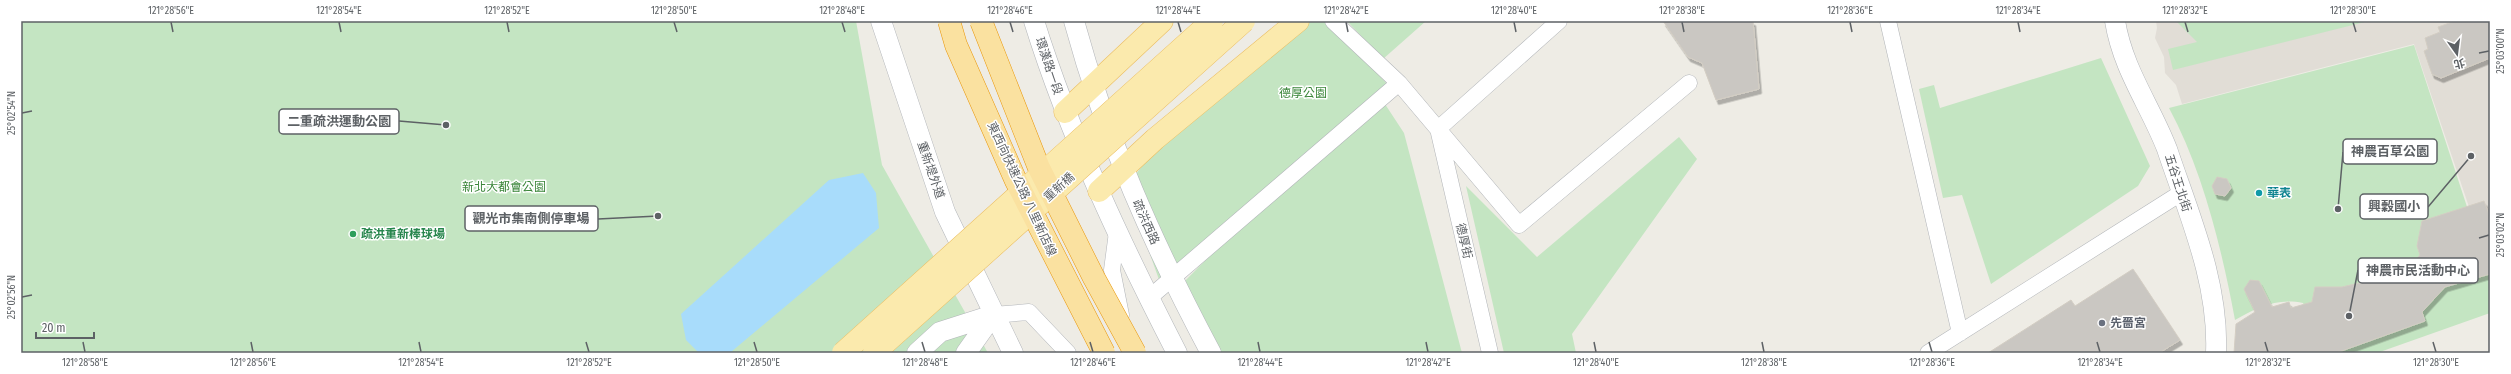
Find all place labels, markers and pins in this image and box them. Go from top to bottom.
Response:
callout: 二重疏洪運動公園 [279,109,399,134]
callout: 神農百草公園 [2343,139,2437,164]
place label: 華表 [2267,186,2291,200]
marker: 華表 [2254,188,2264,198]
callout: 興穀國小 [2360,194,2428,219]
callout: 觀光市集南側停車場 [465,206,598,231]
place label: 疏洪重新棒球場 [361,227,445,241]
marker: 疏洪重新棒球場 [348,229,358,239]
callout: 神農市民活動中心 [2358,258,2478,283]
place label: 先嗇宮 [2110,316,2146,330]
marker: 先嗇宮 [2097,318,2107,328]

